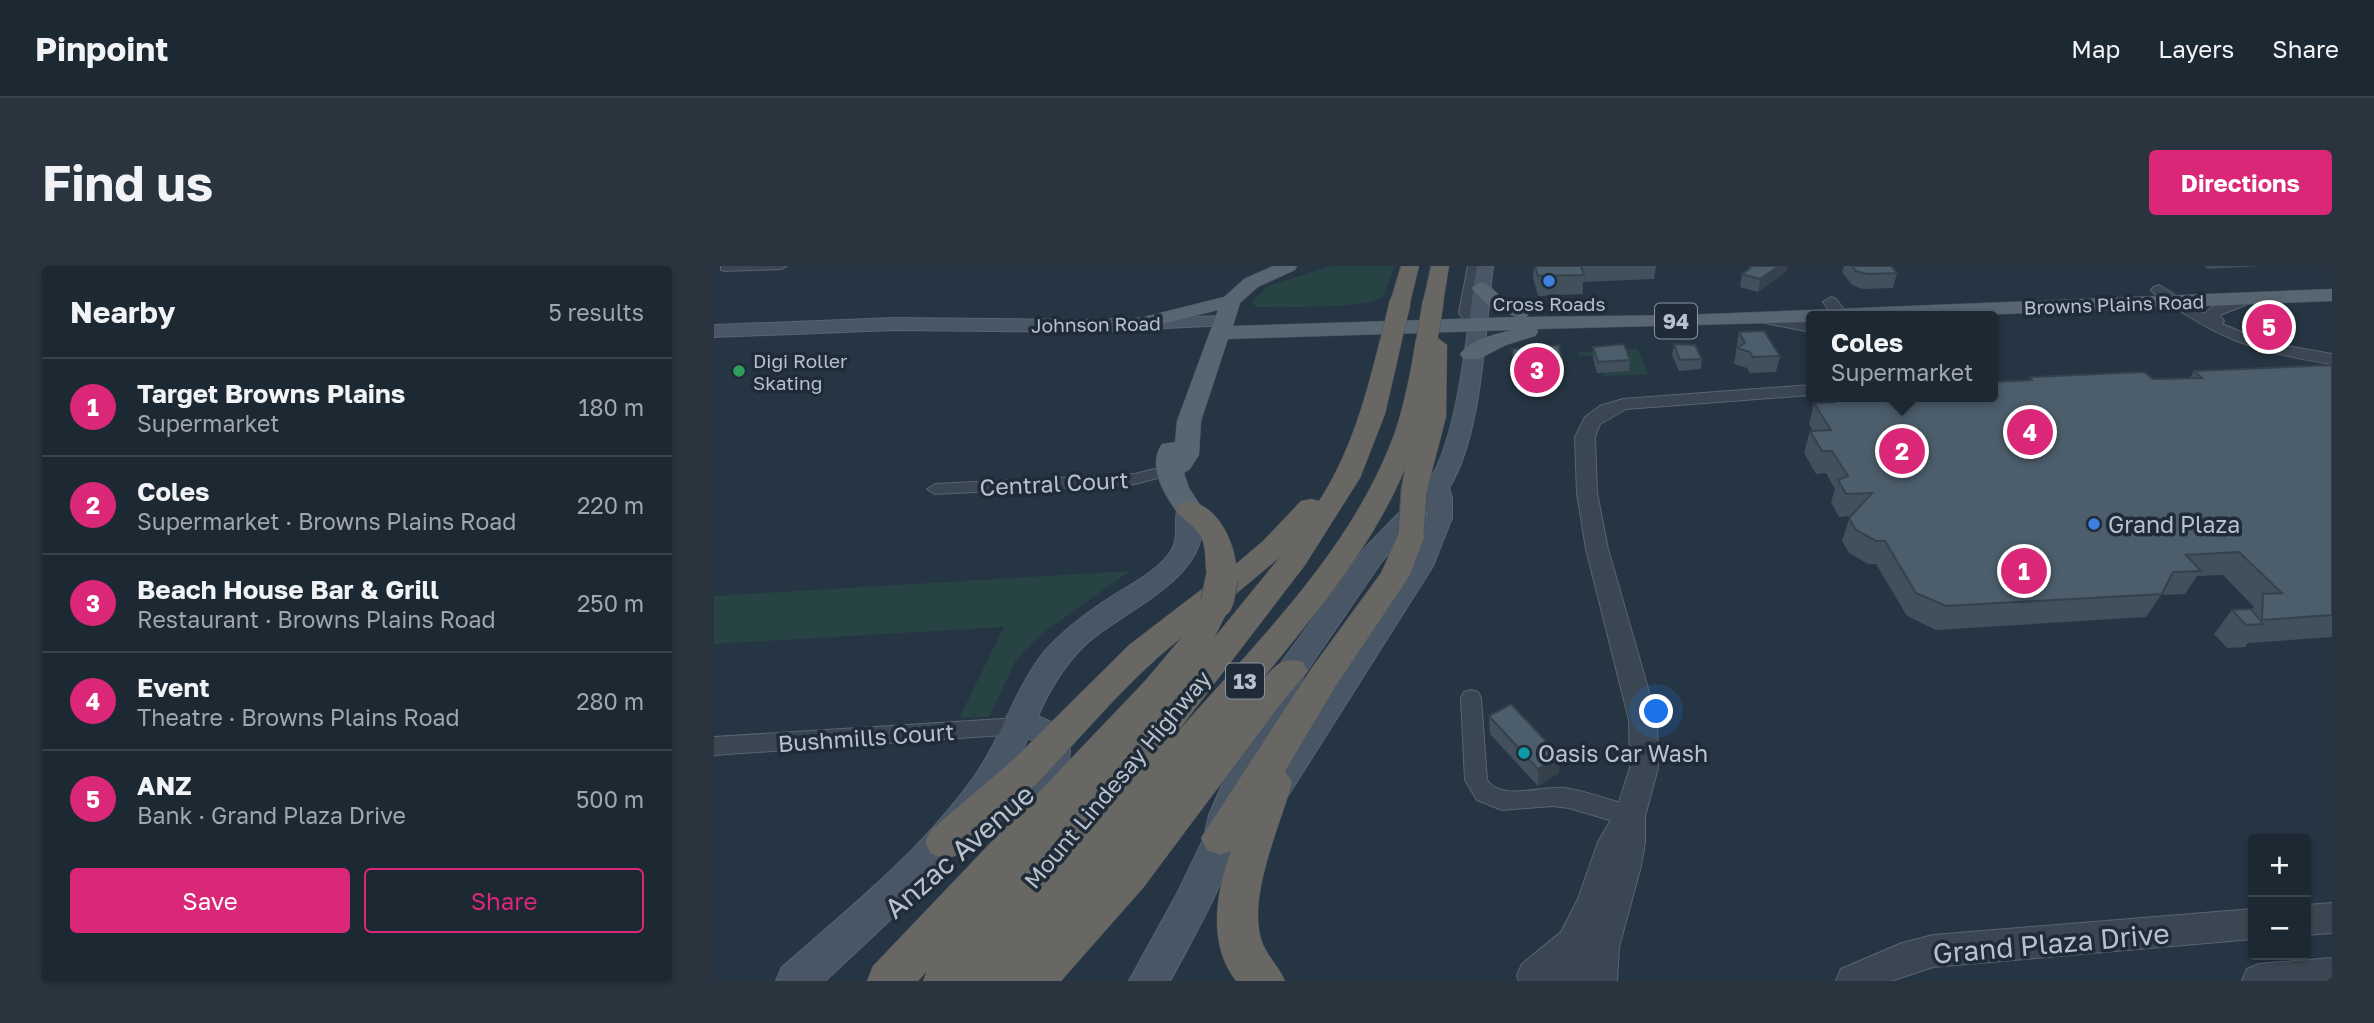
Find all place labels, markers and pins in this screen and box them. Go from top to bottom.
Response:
marker: Cross Roads [1541,273,1557,289]
place label: Cross Roads [1492,292,1606,315]
pin: 5 [2246,301,2292,353]
pin: 3 [1514,344,1560,396]
place label: Digi Roller Skating [753,349,848,394]
marker: Digi Roller Skating [731,363,747,379]
pin: 4 [2007,406,2053,458]
pin: 2 [1879,425,1925,477]
place label: Grand Plaza [2108,510,2240,538]
marker: Grand Plaza [2086,516,2102,532]
pin: 1 [2001,545,2047,597]
place label: Oasis Car Wash [1538,739,1708,767]
marker: Oasis Car Wash [1516,745,1532,761]

